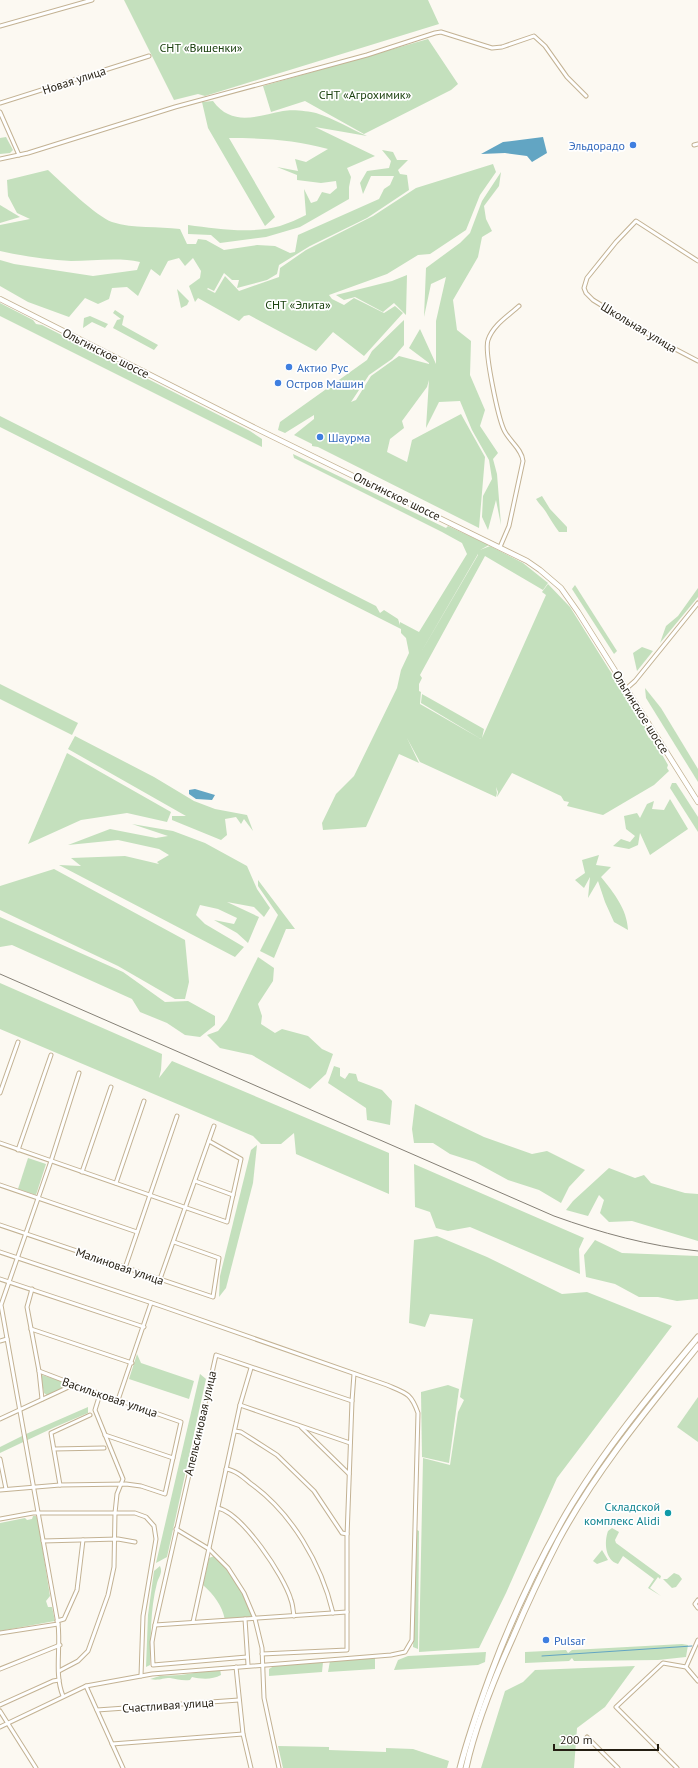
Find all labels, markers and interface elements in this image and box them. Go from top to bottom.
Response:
park label: СНТ «Вишенки» [159,40,243,55]
street label: Новая улица [40,63,108,97]
park label: СНТ «Агрохимик» [319,87,412,102]
place label: Эльдорадо [569,138,625,153]
marker: Эльдорадо [628,140,638,150]
park label: СНТ «Элита» [265,297,331,312]
street label: Школьная улица [598,298,680,356]
street label: Ольгинское шоссе [60,325,152,381]
place label: Актио Рус [297,360,349,375]
marker: Актио Рус [284,362,294,372]
place label: Остров Машин [286,376,364,391]
marker: Остров Машин [273,378,283,388]
place label: Шаурма [328,430,370,445]
marker: Шаурма [315,432,325,442]
street label: Ольгинское шоссе [351,468,443,524]
street label: Ольгинское шоссе [609,668,673,756]
street label: Малиновая улица [74,1244,166,1288]
street label: Апельсиновая улица [181,1369,219,1477]
street label: Васильковая улица [60,1374,160,1420]
place label: Складской комплекс Alidi [584,1499,660,1528]
marker: Складской комплекс Alidi [663,1508,673,1518]
place label: Pulsar [554,1633,585,1648]
marker: Pulsar [541,1635,551,1645]
street label: Счастливая улица [122,1694,214,1716]
scale bar [554,1726,658,1752]
text: 200 m [560,1732,593,1747]

